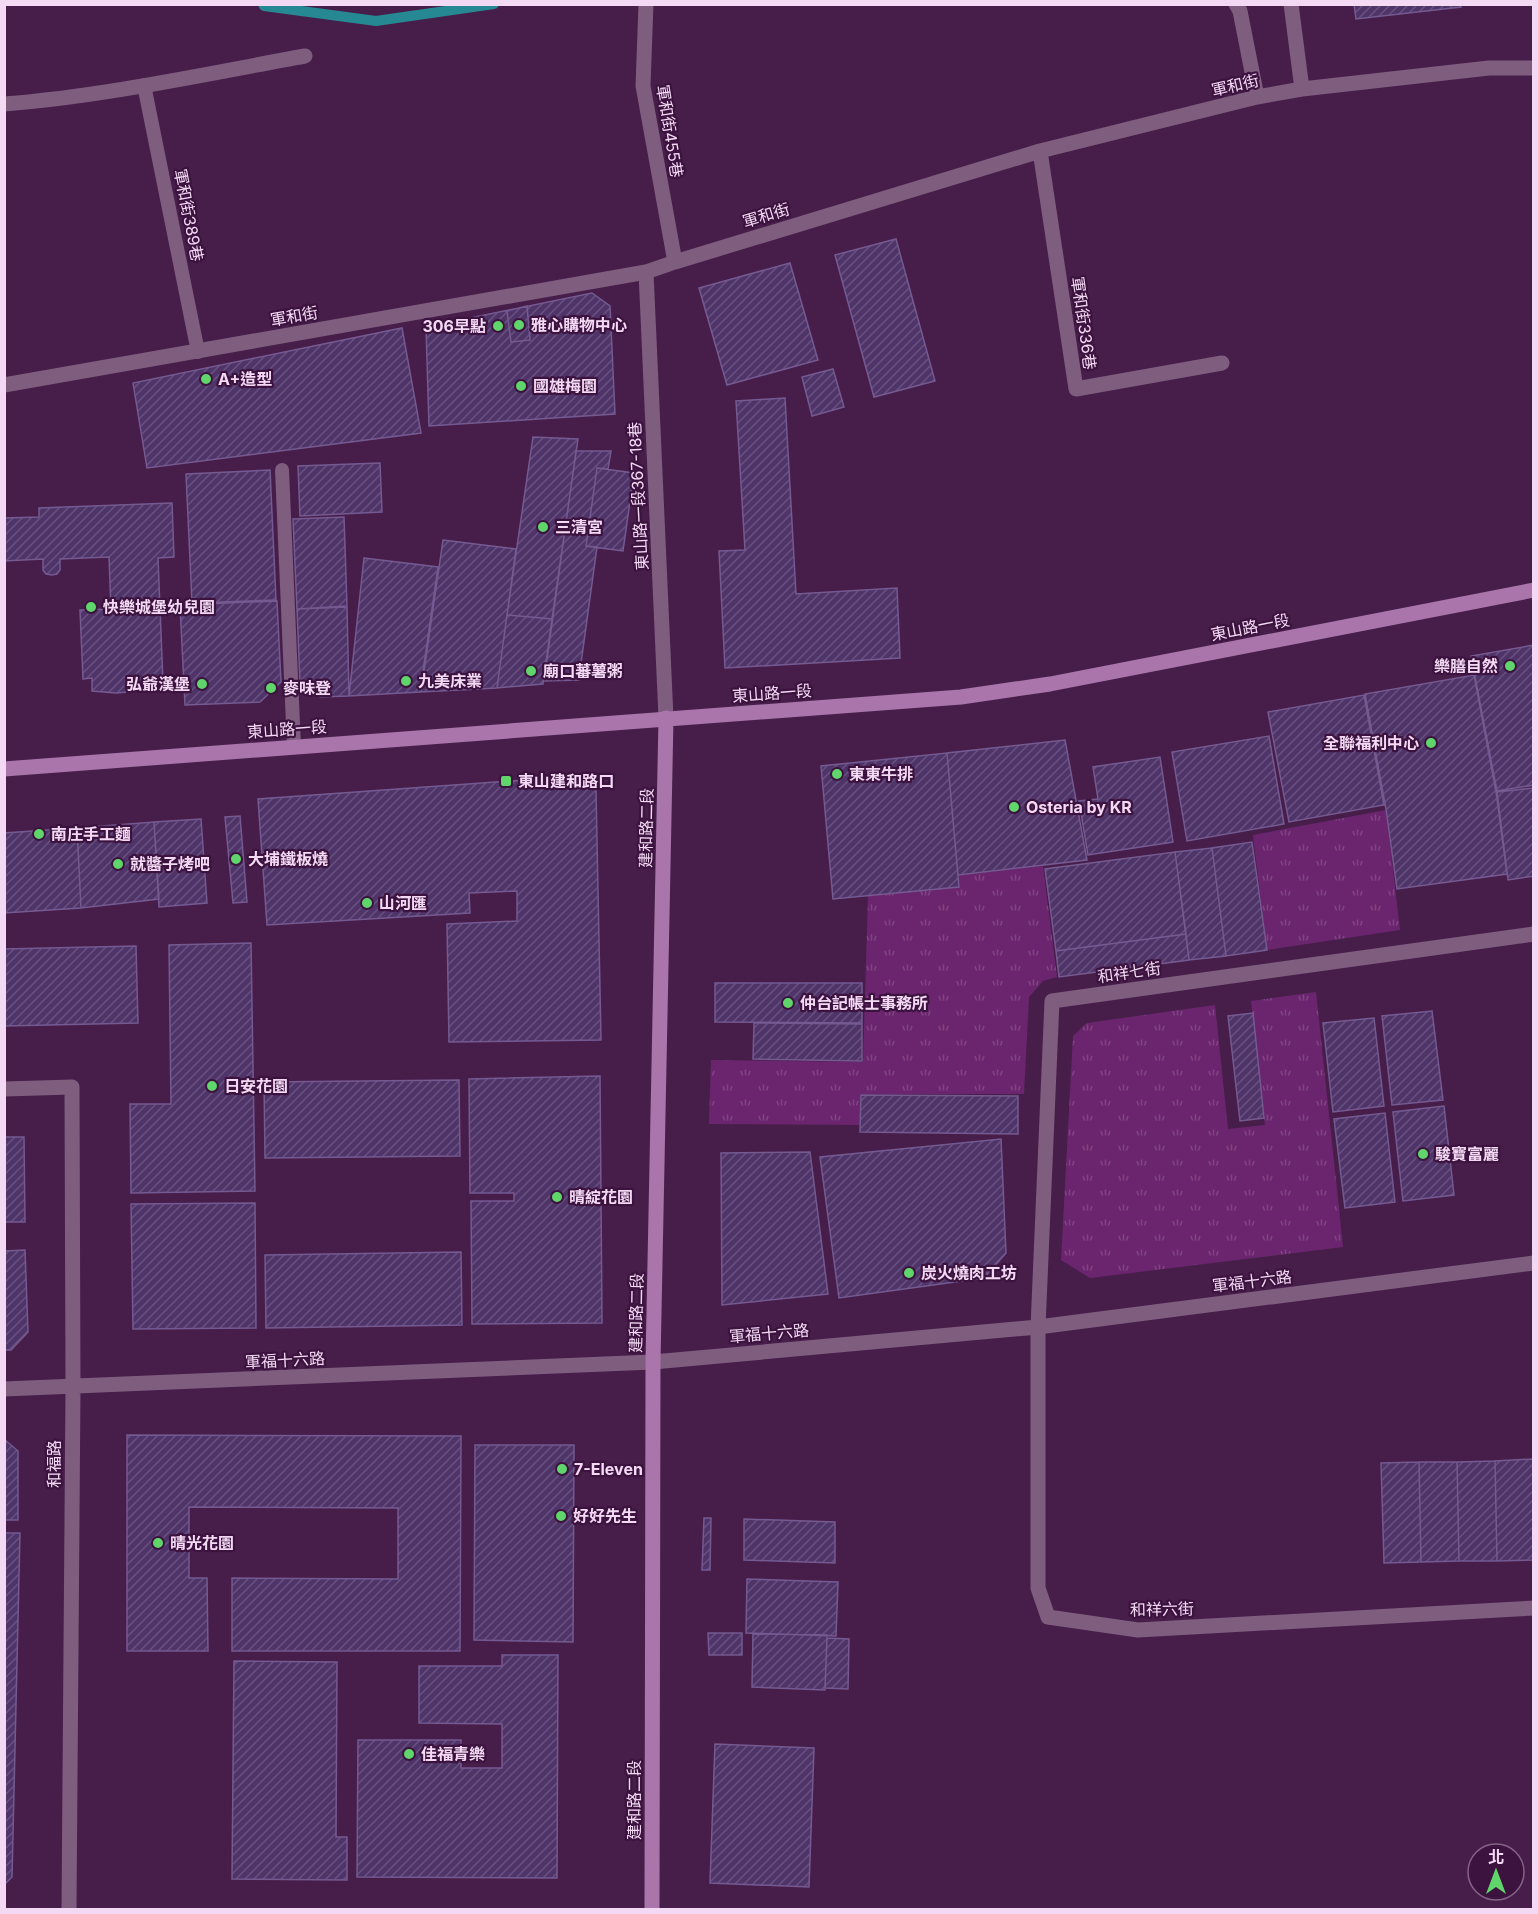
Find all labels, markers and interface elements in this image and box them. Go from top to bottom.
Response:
street label: 軍和街 [1209,70,1261,100]
street label: 軍和街455巷 [653,83,687,179]
street label: 軍和街389巷 [170,167,208,263]
street label: 軍和街 [740,198,792,232]
street label: 軍和街336巷 [1068,275,1100,371]
street label: 軍和街 [269,302,319,330]
place label: 雅心購物中心 [531,315,627,335]
place label: 306早點 [422,316,486,336]
marker: 雅心購物中心 [512,318,526,332]
marker: 306早點 [491,319,505,333]
place label: A+造型 [218,369,272,389]
marker: A+造型 [199,372,213,386]
place label: 國雄梅園 [533,376,597,396]
marker: 國雄梅園 [514,379,528,393]
street label: 東山路一段367-18巷 [624,421,652,571]
place label: 三清宮 [555,517,603,537]
marker: 三清宮 [536,520,550,534]
place label: 快樂城堡幼兒園 [103,597,215,617]
marker: 快樂城堡幼兒園 [84,600,98,614]
street label: 東山路一段 [1209,610,1291,644]
place label: 樂膳自然 [1434,656,1498,676]
marker: 樂膳自然 [1503,659,1517,673]
place label: 廟口蕃薯粥 [543,661,623,681]
marker: 廟口蕃薯粥 [524,664,538,678]
place label: 九美床業 [418,671,482,691]
place label: 弘爺漢堡 [126,674,190,694]
marker: 九美床業 [399,674,413,688]
marker: 弘爺漢堡 [195,677,209,691]
place label: 麥味登 [283,678,331,698]
street label: 東山路一段 [731,680,813,706]
marker: 麥味登 [264,681,278,695]
street label: 東山路一段 [246,716,328,742]
place label: 全聯福利中心 [1323,733,1419,753]
marker: 全聯福利中心 [1424,736,1438,750]
place label: 東東牛排 [849,764,913,784]
marker: 東東牛排 [830,767,844,781]
place label: 東山建和路口 [518,771,614,791]
marker: 東山建和路口 [499,774,513,788]
street label: 建和路二段 [635,788,657,868]
place label: Osteria by KR [1026,797,1132,817]
marker: Osteria by KR [1007,800,1021,814]
place label: 南庄手工麵 [51,824,131,844]
marker: 南庄手工麵 [32,827,46,841]
place label: 大埔鐵板燒 [248,849,328,869]
marker: 大埔鐵板燒 [229,852,243,866]
place label: 就醬子烤吧 [130,854,210,874]
marker: 就醬子烤吧 [111,857,125,871]
place label: 山河匯 [379,893,427,913]
marker: 山河匯 [360,896,374,910]
street label: 和祥七街 [1096,958,1162,986]
place label: 仲台記帳士事務所 [800,993,928,1013]
marker: 仲台記帳士事務所 [781,996,795,1010]
place label: 日安花園 [224,1076,288,1096]
marker: 日安花園 [205,1079,219,1093]
place label: 駿寶富麗 [1435,1144,1499,1164]
marker: 駿寶富麗 [1416,1147,1430,1161]
place label: 晴綻花園 [569,1187,633,1207]
marker: 晴綻花園 [550,1190,564,1204]
place label: 炭火燒肉工坊 [921,1263,1017,1283]
marker: 炭火燒肉工坊 [902,1266,916,1280]
street label: 軍福十六路 [1211,1266,1293,1296]
street label: 建和路二段 [625,1273,647,1353]
street label: 軍福十六路 [728,1320,810,1346]
street label: 軍福十六路 [245,1348,325,1372]
street label: 和福路 [44,1440,64,1488]
place label: 7-Eleven [574,1459,643,1479]
marker: 7-Eleven [555,1462,569,1476]
place label: 好好先生 [573,1506,637,1526]
marker: 好好先生 [554,1509,568,1523]
place label: 晴光花園 [170,1533,234,1553]
marker: 晴光花園 [151,1536,165,1550]
street label: 和祥六街 [1130,1598,1194,1620]
place label: 佳福青樂 [421,1744,485,1764]
marker: 佳福青樂 [402,1747,416,1761]
street label: 建和路二段 [624,1760,644,1840]
north arrow [1466,1842,1526,1902]
text: 北 [1488,1847,1504,1867]

